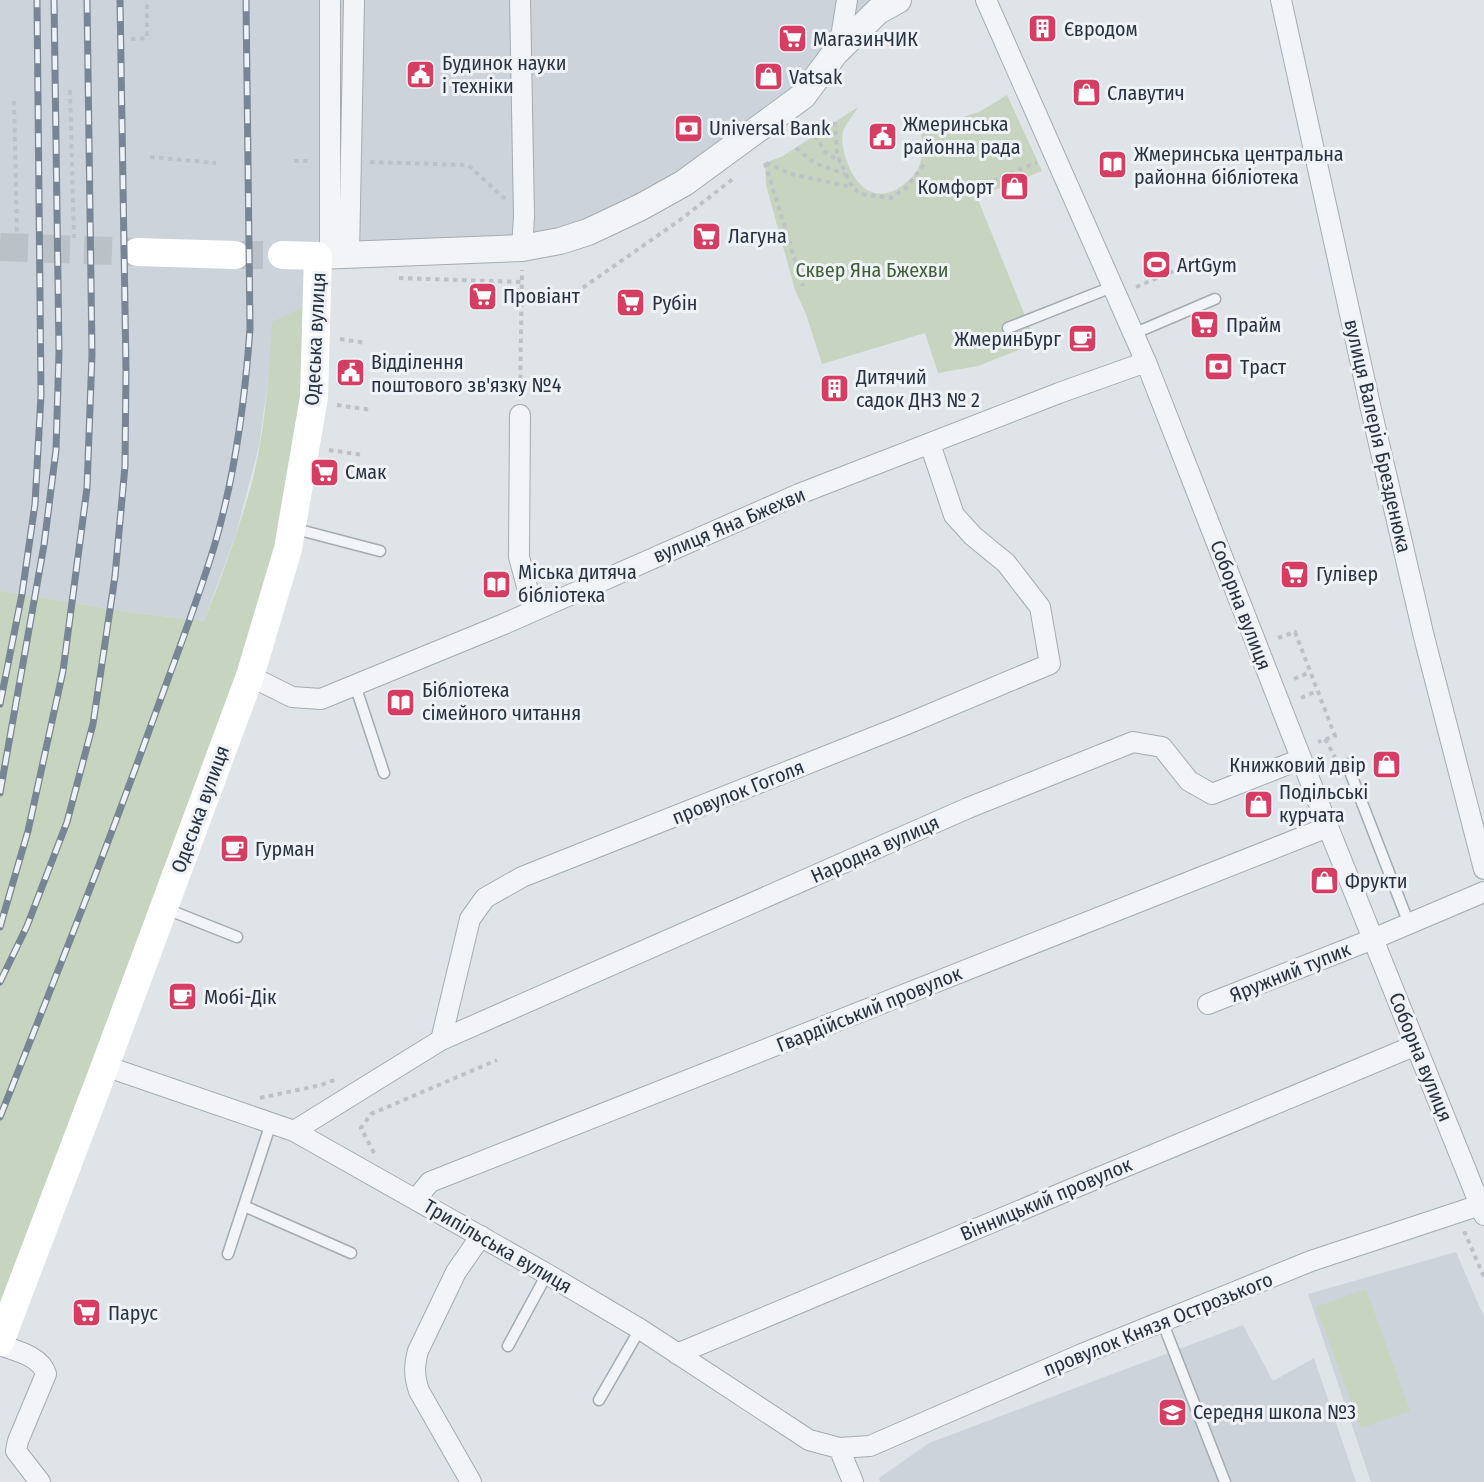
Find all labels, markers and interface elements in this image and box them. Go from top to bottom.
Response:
building icon: Євродом [1027,13,1059,45]
place label: Євродом [1064,17,1138,41]
supermarket icon: МагазинЧИК [776,23,808,55]
place label: МагазинЧИК [813,27,918,51]
place label: Будинок науки і техніки [442,51,566,98]
public building icon: Будинок науки і техніки [405,58,437,90]
shop icon: Vatsak [752,61,784,93]
place label: Vatsak [789,65,843,89]
shop icon: Славутич [1070,77,1102,109]
place label: Славутич [1107,81,1185,105]
bank icon: Universal Bank [672,112,704,144]
place label: Жмеринська районна рада [903,112,1020,159]
place label: Universal Bank [709,116,831,140]
public building icon: Жмеринська районна рада [866,120,898,152]
place label: Жмеринська центральна районна бібліотека [1134,142,1344,189]
library icon: Жмеринська центральна районна бібліотека [1097,149,1129,181]
shop icon: Комфорт [999,171,1031,203]
place label: Комфорт [917,175,995,199]
supermarket icon: Лагуна [691,220,723,252]
place label: Лагуна [728,224,787,248]
sports icon: ArtGym [1140,249,1172,281]
place label: ArtGym [1177,253,1237,277]
park label: Сквер Яна Бжехви [796,258,948,282]
street label: Одеська вулиця [300,272,330,406]
supermarket icon: Провіант [466,280,498,312]
place label: Провіант [503,284,581,308]
supermarket icon: Рубін [615,287,647,319]
place label: Рубін [652,291,697,315]
supermarket icon: Прайм [1189,309,1221,341]
place label: Прайм [1226,313,1281,337]
street label: вулиця Валерія Брезденюка [1339,317,1417,555]
cafe icon: ЖмеринБург [1066,323,1098,355]
place label: ЖмеринБург [954,327,1061,351]
place label: Відділення поштового зв'язку №4 [371,350,562,397]
bank icon: Траст [1203,351,1235,383]
place label: Траст [1240,355,1287,379]
public building icon: Відділення поштового зв'язку №4 [334,357,366,389]
place label: Дитячий садок ДНЗ № 2 [855,365,980,412]
building icon: Дитячий садок ДНЗ № 2 [819,372,851,404]
supermarket icon: Смак [308,456,340,488]
place label: Смак [345,460,387,484]
street label: вулиця Яна Бжехви [649,482,809,568]
street label: Соборна вулиця [1205,537,1277,673]
supermarket icon: Гулівер [1279,558,1311,590]
place label: Міська дитяча бібліотека [518,560,637,607]
place label: Гулівер [1316,562,1378,586]
library icon: Міська дитяча бібліотека [481,568,513,600]
place label: Бібліотека сімейного читання [422,678,581,725]
library icon: Бібліотека сімейного читання [385,686,417,718]
street label: Одеська вулиця [166,742,234,876]
shop icon: Книжковий двір [1371,749,1403,781]
place label: Книжковий двір [1229,753,1366,777]
street label: провулок Гоголя [668,755,808,829]
place label: Подільські курчата [1279,780,1368,827]
shop icon: Подільські курчата [1242,788,1274,820]
street label: Народна вулиця [807,810,943,888]
cafe icon: Гурман [218,833,250,865]
place label: Гурман [255,837,315,861]
shop icon: Фрукти [1308,865,1340,897]
place label: Фрукти [1345,869,1407,893]
street label: Яружний тупик [1226,937,1354,1007]
street label: Гвардійський провулок [773,961,966,1057]
cafe icon: Мобі-Дік [167,981,199,1013]
place label: Мобі-Дік [204,985,277,1009]
street label: Соборна вулиця [1384,989,1458,1125]
street label: Вінницький провулок [957,1152,1136,1246]
street label: Трипільська вулиця [420,1194,576,1298]
street label: провулок Князя Острозького [1040,1267,1276,1381]
supermarket icon: Парус [71,1297,103,1329]
place label: Парус [108,1301,158,1325]
school or university icon: Середня школа №3 [1156,1396,1188,1428]
place label: Середня школа №3 [1193,1400,1356,1424]

